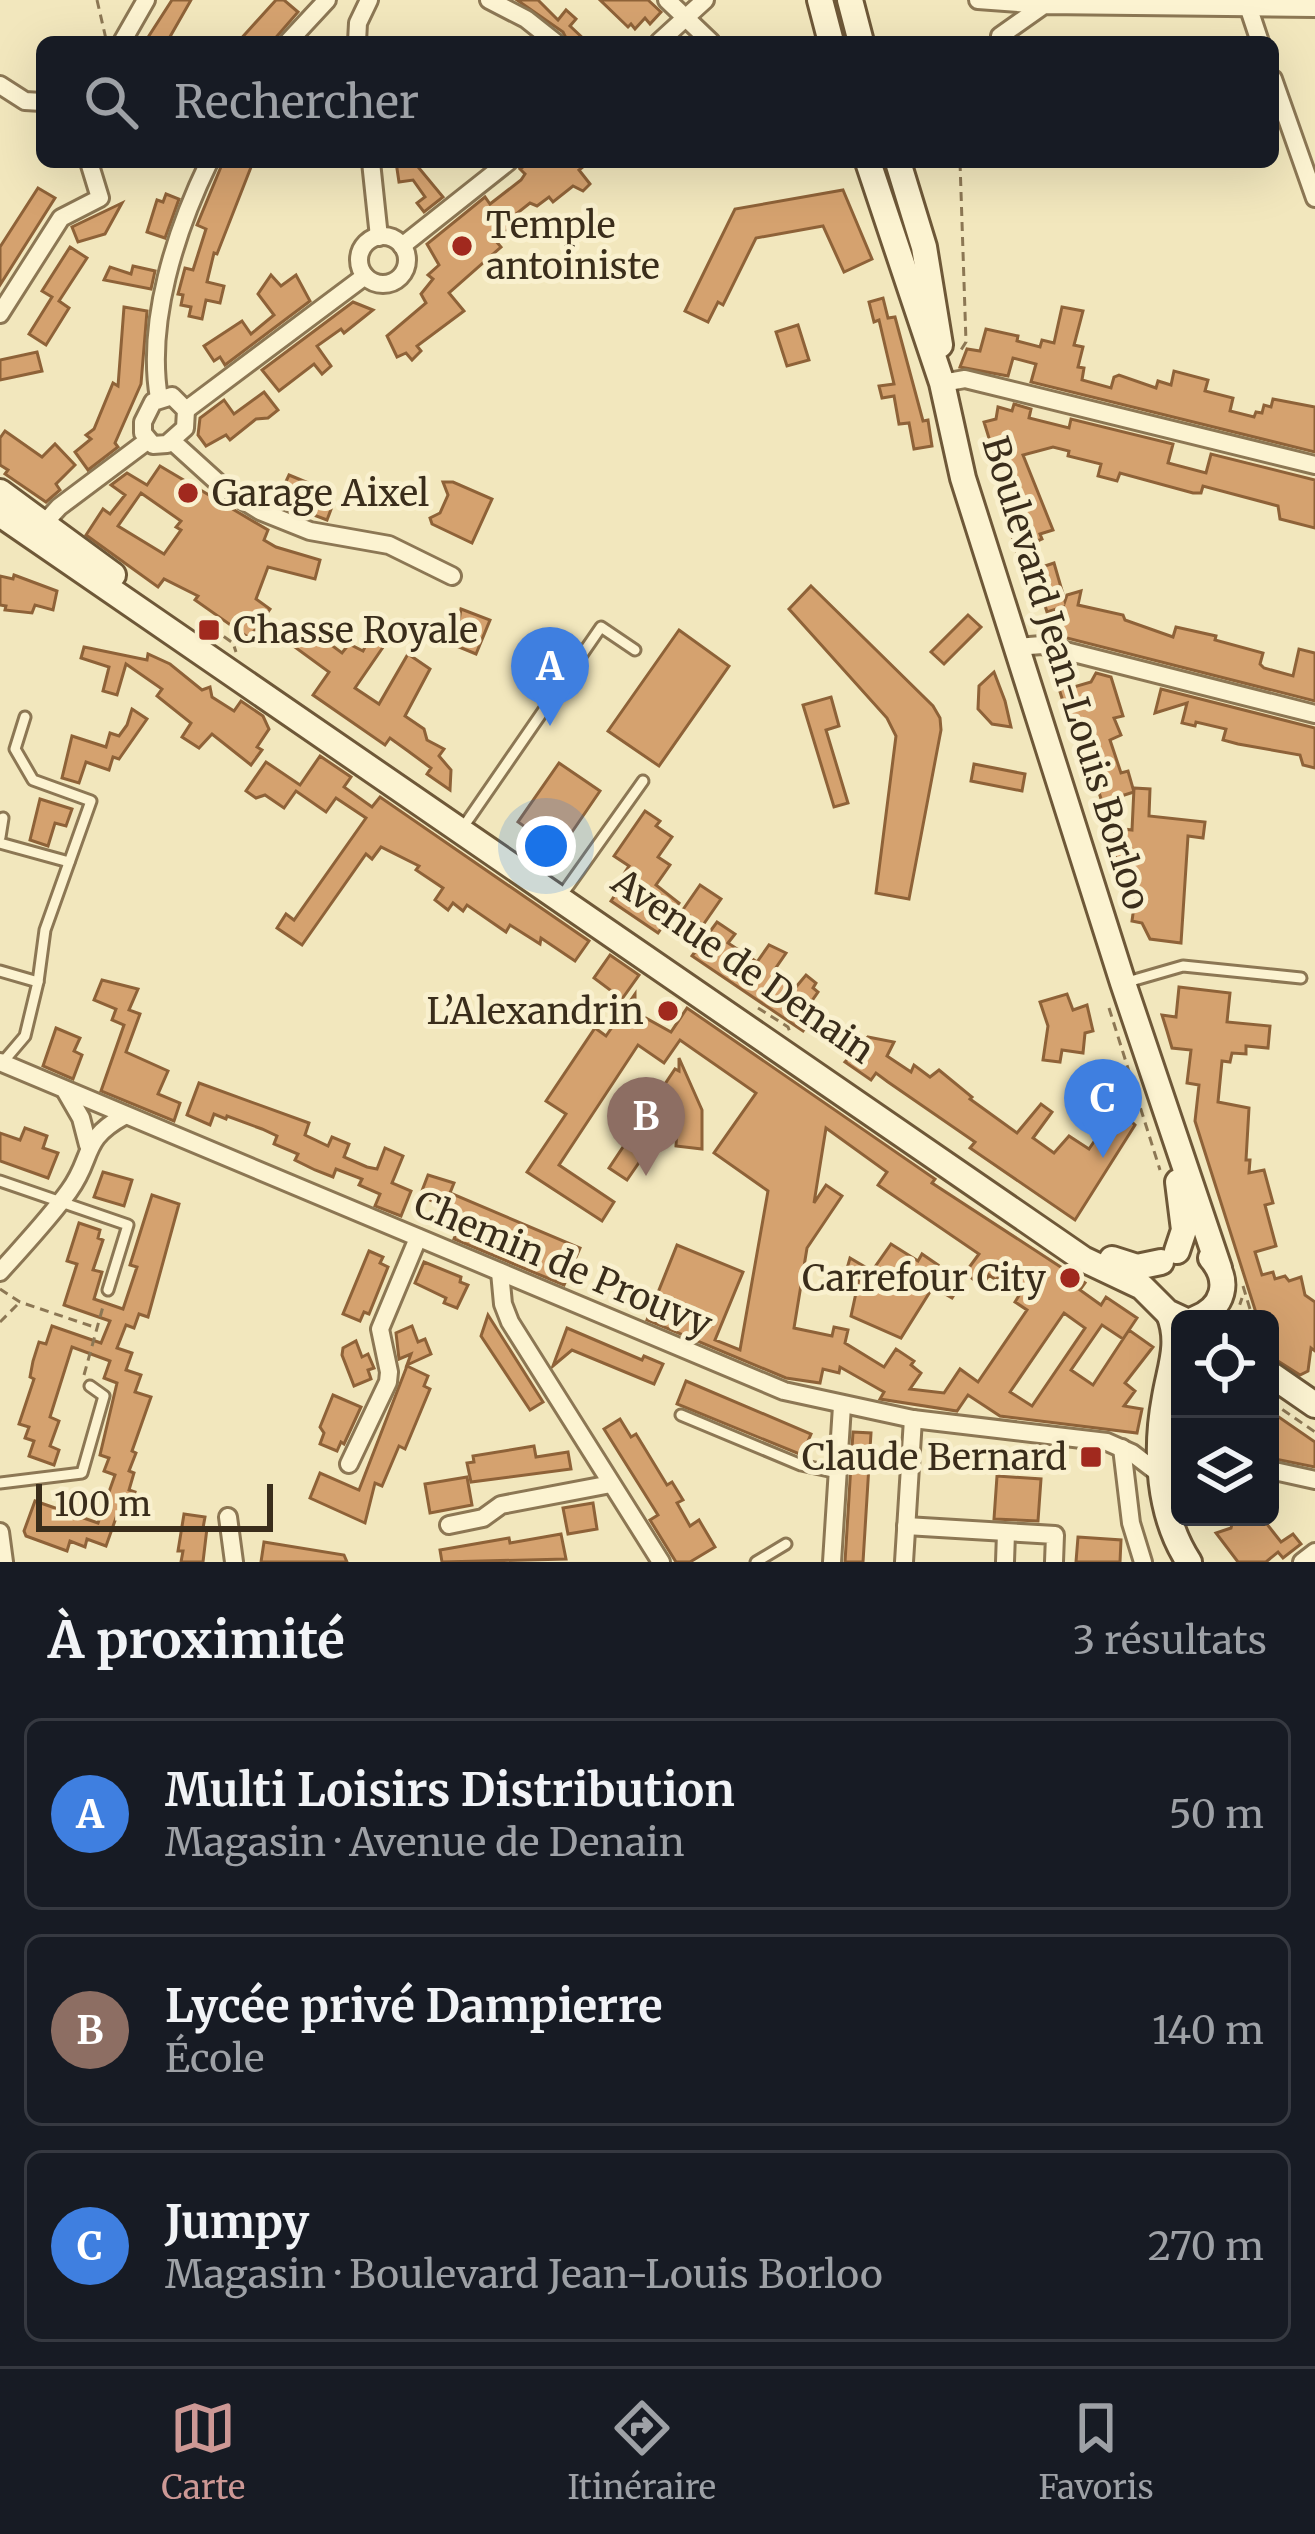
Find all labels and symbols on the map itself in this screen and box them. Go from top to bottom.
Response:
place label: Temple antoiniste [486,203,660,289]
marker: Temple antoiniste [449,233,475,259]
street label: Boulevard Jean-Louis Borloo [972,431,1160,915]
place label: Garage Aixel [212,471,429,516]
marker: Garage Aixel [175,480,201,506]
place label: Chasse Royale [233,608,478,653]
marker: Chasse Royale [196,617,222,643]
pin: A [511,627,589,726]
your location [516,816,576,876]
street label: Avenue de Denain [602,858,883,1073]
place label: L’Alexandrin [427,989,644,1034]
marker: L’Alexandrin [655,998,681,1024]
pin: C [1064,1059,1142,1158]
pin: B [607,1077,685,1176]
street label: Chemin de Prouvy [407,1181,719,1347]
place label: Carrefour City [802,1256,1046,1301]
marker: Carrefour City [1057,1265,1083,1291]
place label: Claude Bernard [802,1435,1067,1480]
marker: Claude Bernard [1078,1444,1104,1470]
scale bar [36,1478,273,1531]

